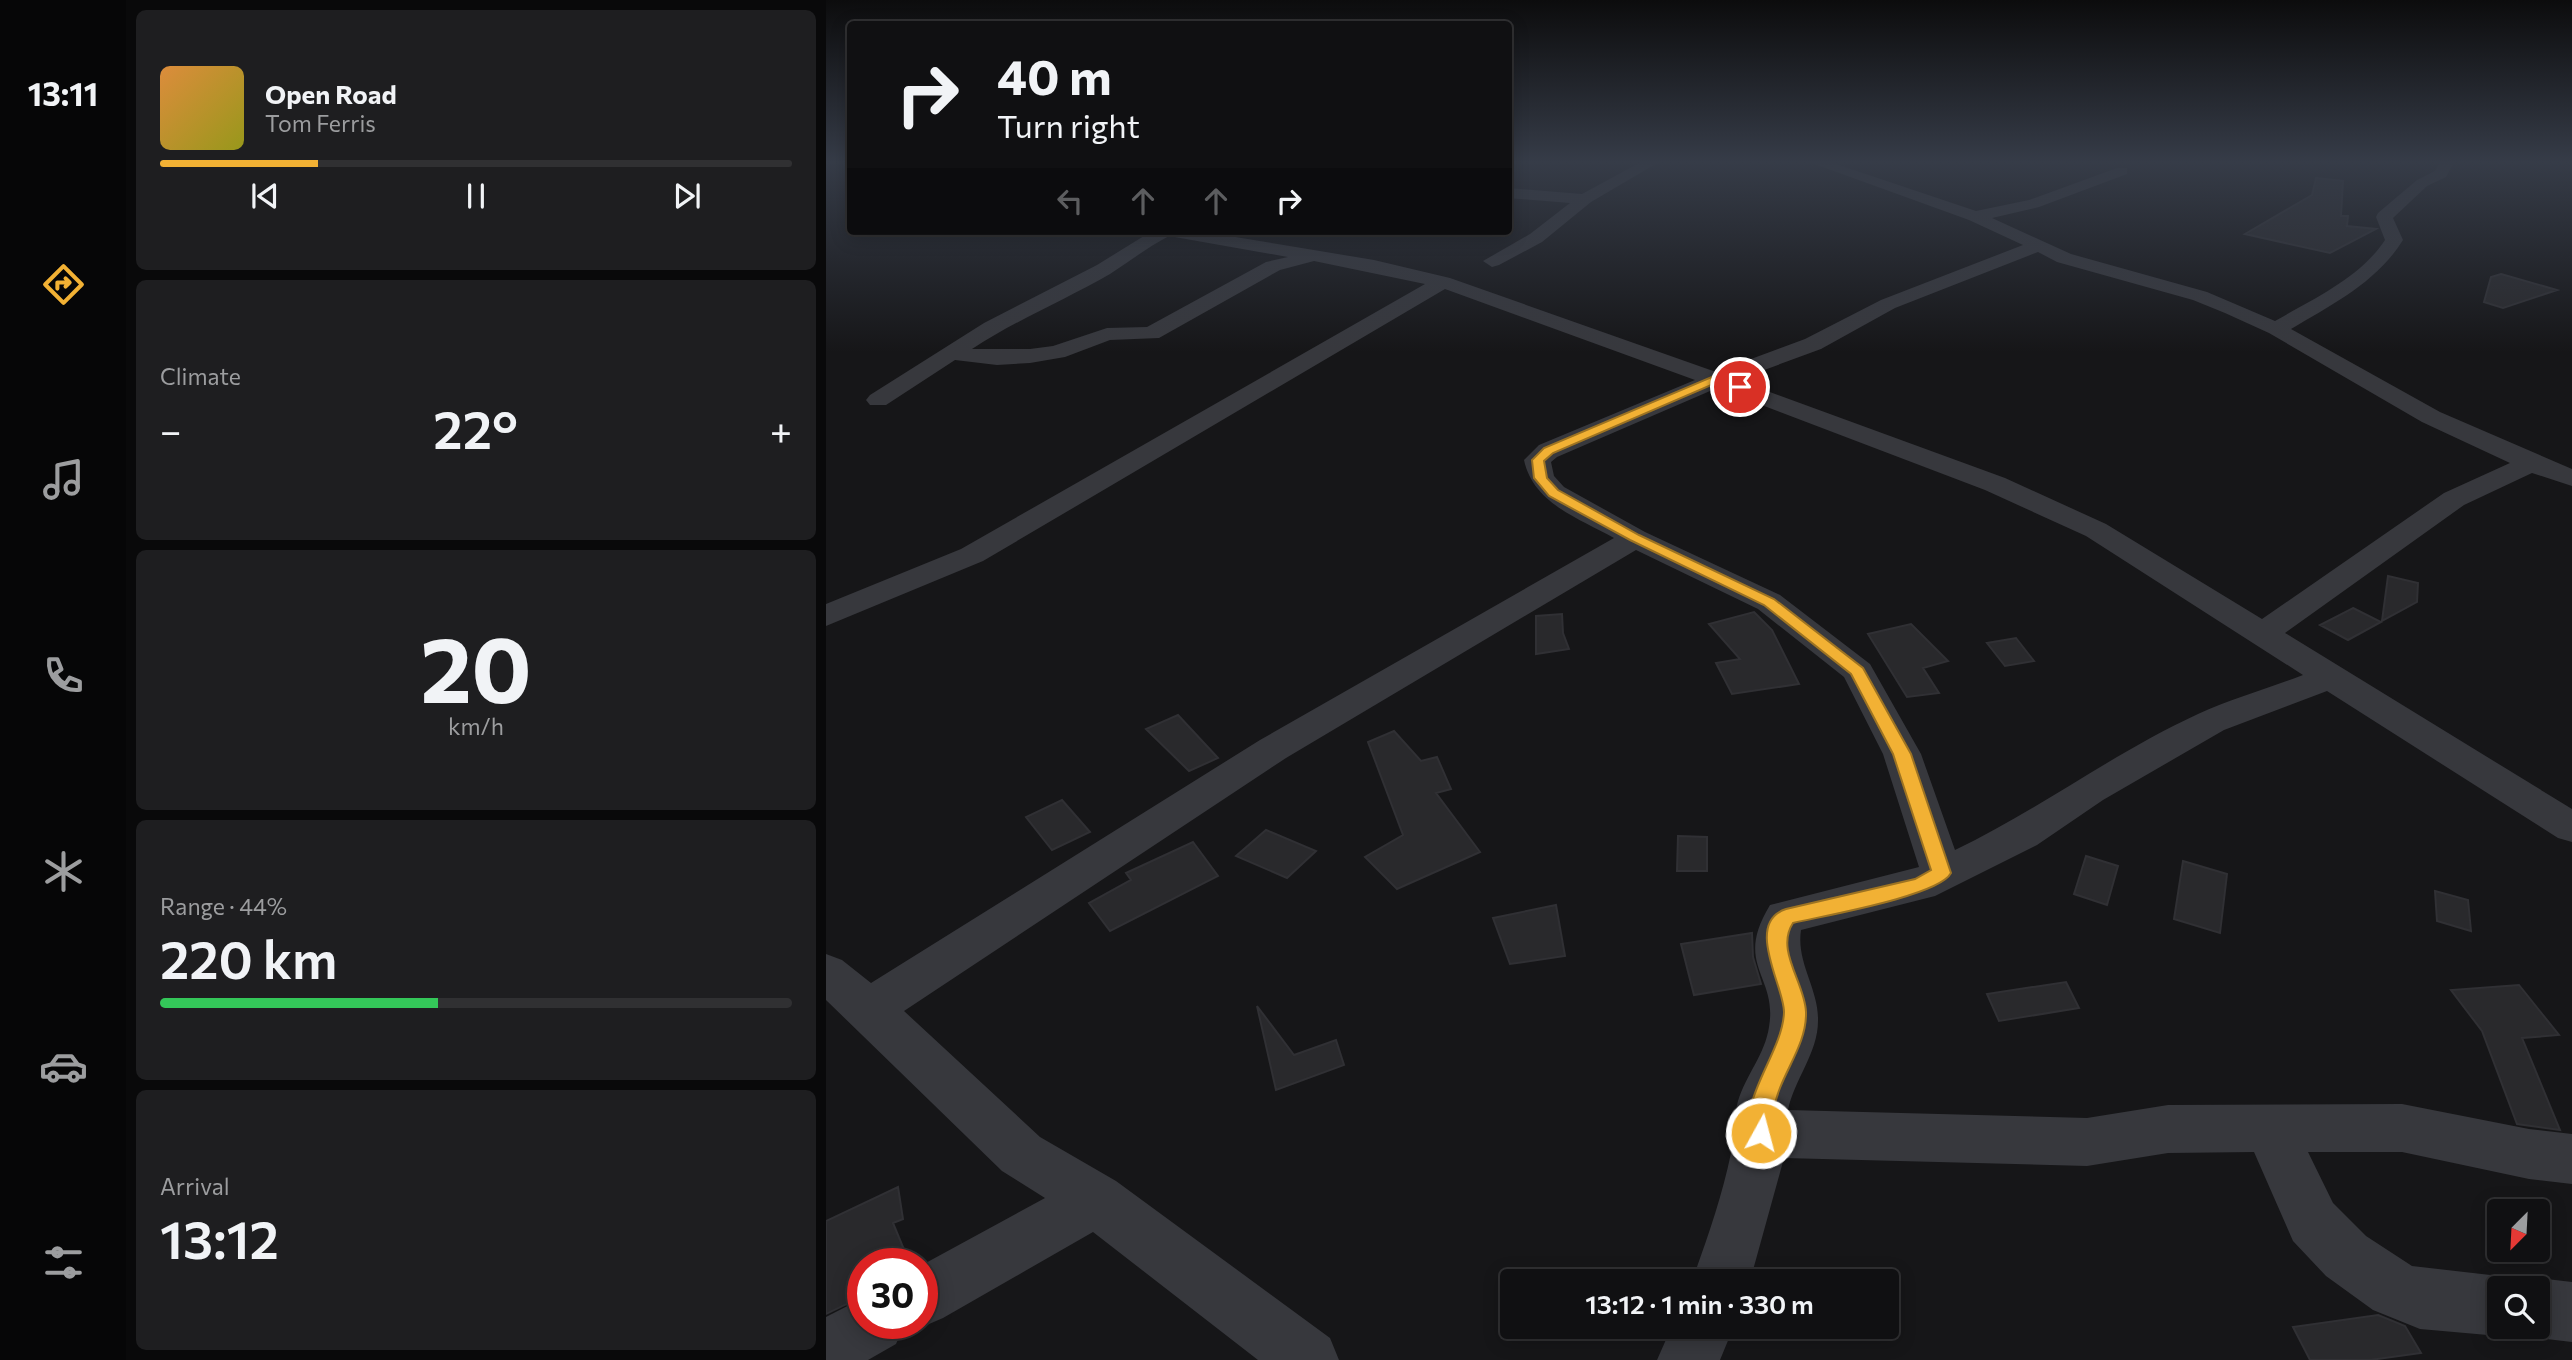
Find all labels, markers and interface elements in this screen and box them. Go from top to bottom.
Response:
text: 40 m [997,45,1112,105]
icon: right [882,49,973,140]
text: 13:11 [28,73,98,113]
text: Open Road [265,78,397,109]
text: Turn right [997,105,1140,145]
text: Tom Ferris [265,109,376,137]
icon: previous [246,177,284,215]
icon: pause [457,177,495,215]
icon: next [668,177,706,215]
icon: left [1051,182,1089,220]
icon: ahead [1124,182,1162,220]
icon: ahead [1197,182,1235,220]
icon: right [1270,182,1308,220]
icon: directions [39,260,88,309]
pin [1710,357,1770,417]
text: Climate [160,362,241,390]
icon: arrive [1721,368,1759,406]
text: 22° [433,396,518,460]
text: − [160,406,182,453]
text: + [770,406,792,453]
icon: music [39,455,88,504]
text: 20 [420,610,532,722]
icon: phone [39,651,88,700]
text: km/h [448,712,504,740]
icon: climate [39,847,88,896]
text: Range · 44% [160,892,287,920]
text: 220 km [160,926,337,990]
icon: car [39,1042,88,1091]
position arrow [1724,1096,1798,1170]
text: Arrival [160,1172,230,1200]
north arrow [2487,1199,2550,1262]
map controls [2487,1199,2550,1339]
text: 13:12 [160,1206,279,1270]
icon: filters [39,1238,88,1287]
speed limit sign: 30 [847,1248,938,1339]
button: search [2487,1276,2550,1339]
text: 13:12 · 1 min · 330 m [1585,1288,1814,1319]

